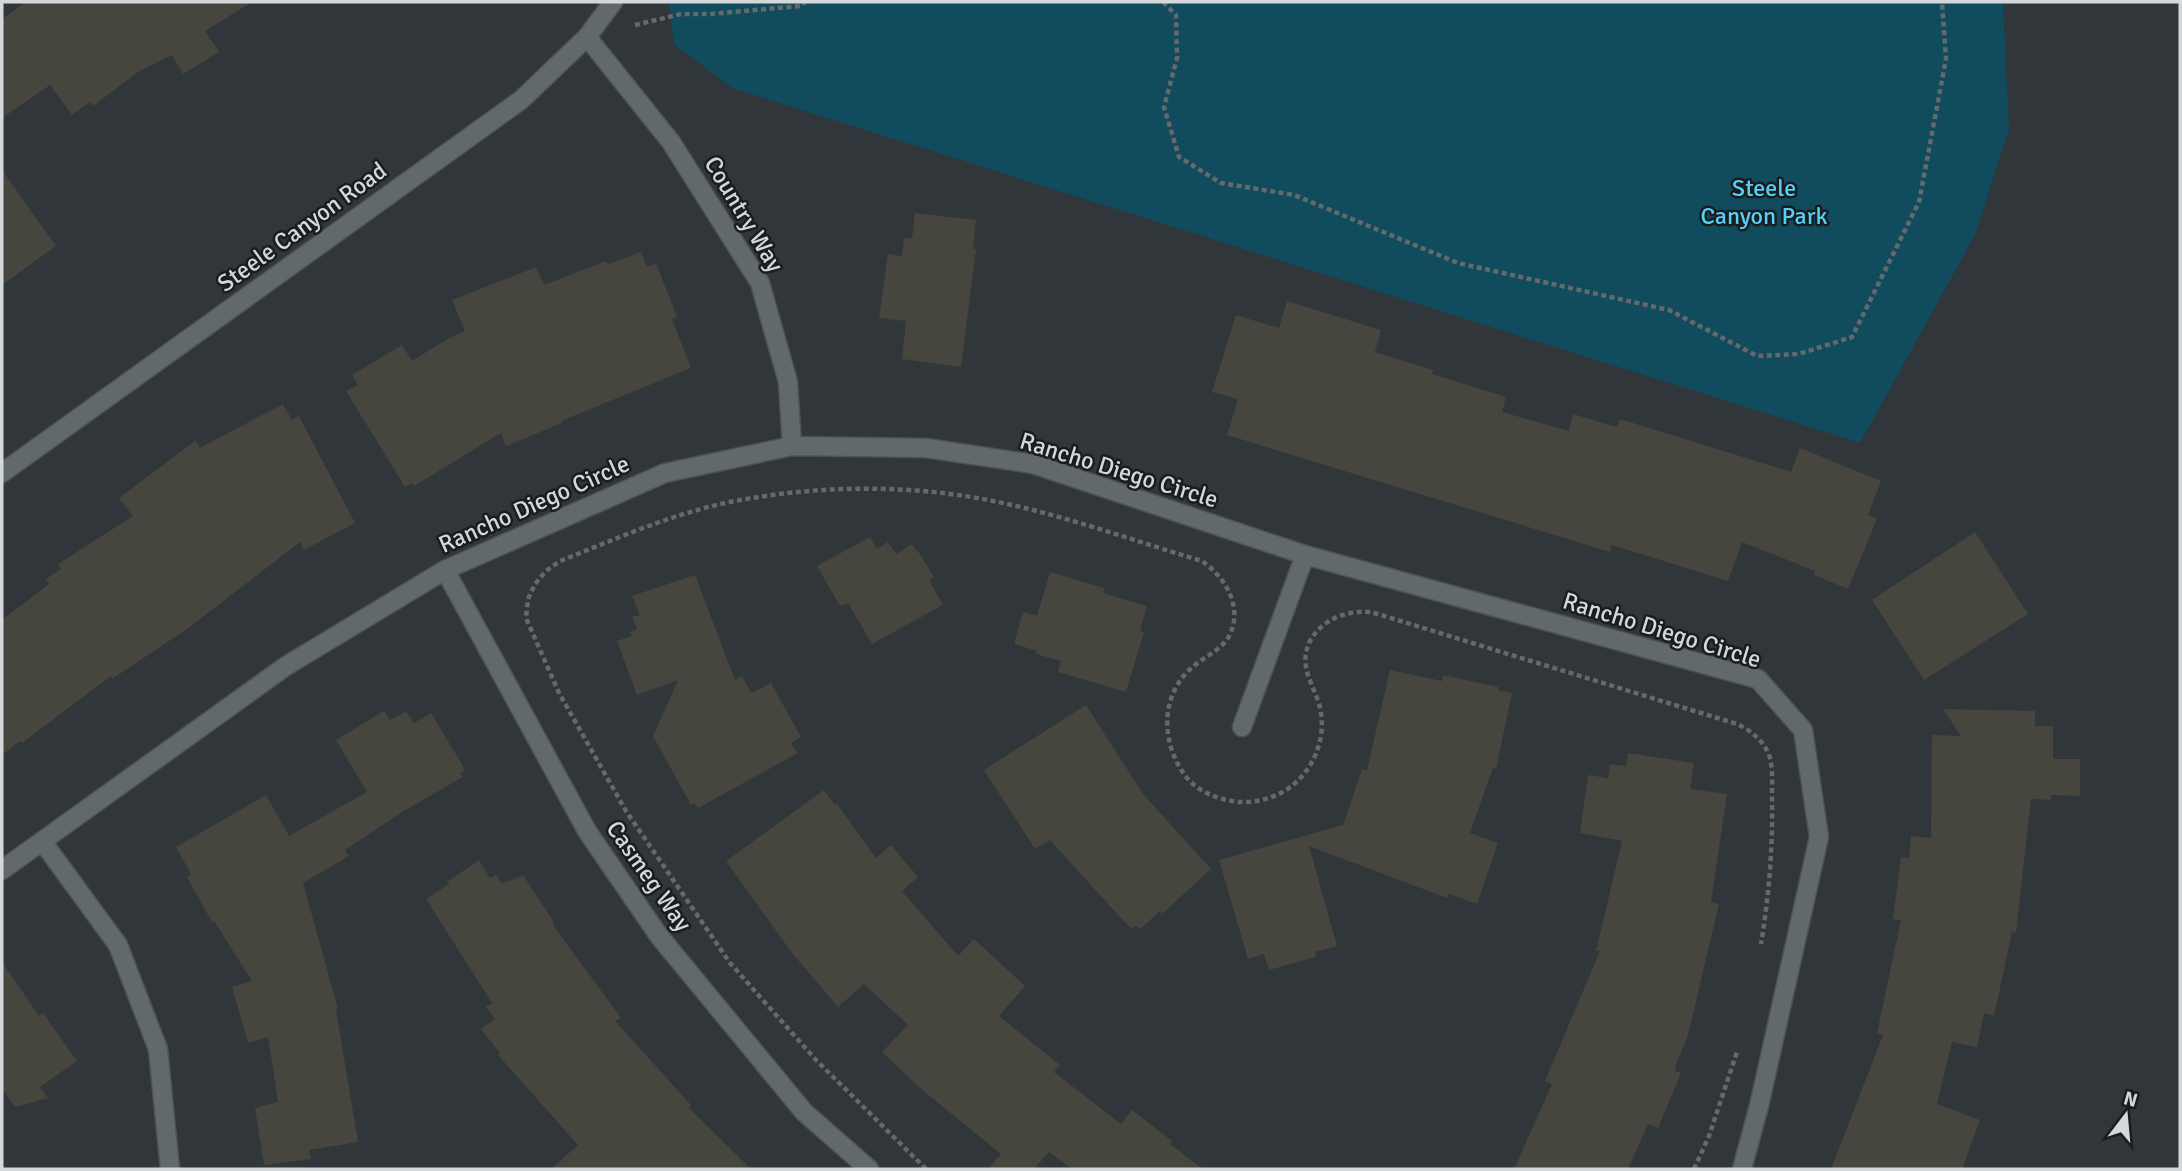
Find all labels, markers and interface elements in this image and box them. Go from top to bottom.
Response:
street label: Country Way [698,151,790,277]
street label: Steele Canyon Road [211,156,393,298]
park label: Steele Canyon Park [1700,173,1828,231]
street label: Rancho Diego Circle [1016,426,1222,514]
street label: Rancho Diego Circle [434,448,634,560]
street label: Rancho Diego Circle [1559,586,1765,674]
street label: Casmeg Way [600,815,698,937]
north arrow [2091,1080,2161,1150]
text: N [2121,1086,2140,1113]

